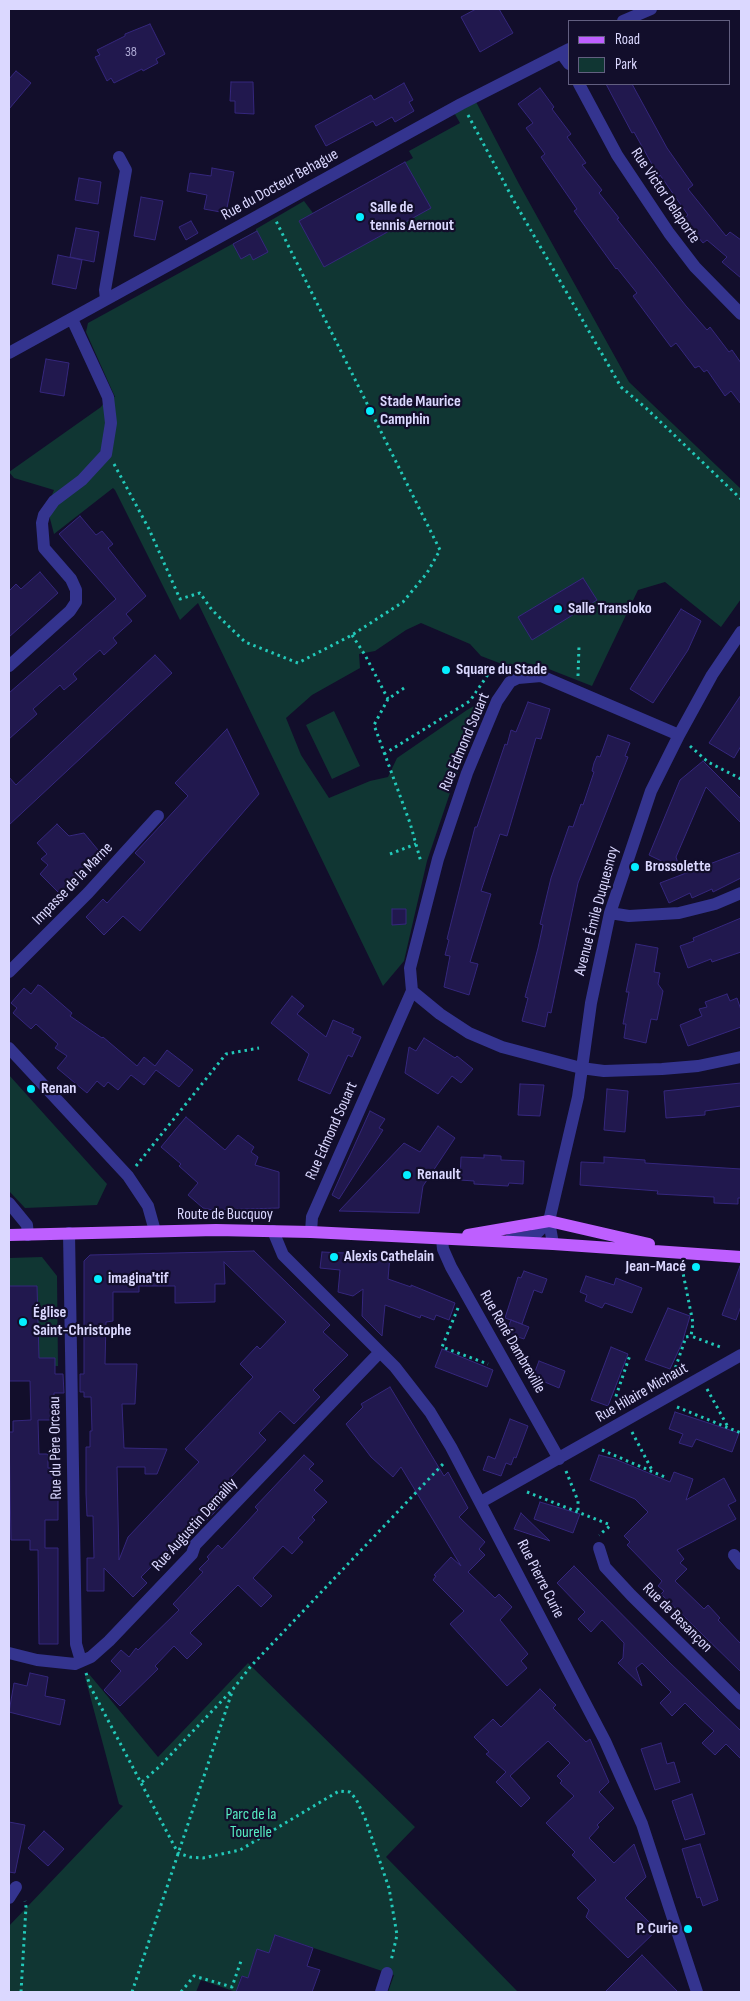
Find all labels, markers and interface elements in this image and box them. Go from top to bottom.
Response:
legend [568,20,730,85]
text: Road [615,30,640,49]
house number: 38 [125,44,137,60]
text: Park [615,55,637,74]
street label: Rue du Docteur Behague [218,145,342,225]
street label: Rue Victor Delaporte [626,145,704,247]
place label: Salle de tennis Aernout [370,198,454,236]
marker: Salle de tennis Aernout [354,211,366,223]
place label: Stade Maurice Camphin [380,392,461,430]
marker: Stade Maurice Camphin [364,405,376,417]
place label: Salle Transloko [568,599,652,619]
marker: Salle Transloko [552,603,564,615]
place label: Square du Stade [456,660,547,680]
marker: Square du Stade [440,664,452,676]
street label: Rue Edmond Souart [436,690,494,794]
street label: Impasse de la Marne [29,839,117,929]
street label: Avenue Émile Duquesnoy [571,844,623,978]
place label: Brossolette [645,857,711,877]
marker: Brossolette [629,861,641,873]
place label: Renan [41,1079,76,1099]
street label: Rue Edmond Souart [302,1079,362,1183]
marker: Renan [25,1083,37,1095]
place label: Renault [417,1165,461,1185]
marker: Renault [401,1169,413,1181]
street label: Route de Bucquoy [177,1205,273,1225]
place label: Alexis Cathelain [344,1247,434,1267]
marker: Alexis Cathelain [328,1251,340,1263]
place label: Jean-Macé [626,1257,686,1277]
marker: Jean-Macé [690,1261,702,1273]
place label: imagina'tif [108,1269,169,1289]
marker: imagina'tif [92,1273,104,1285]
street label: Rue René Dambreville [475,1287,549,1397]
place label: Église Saint-Christophe [33,1303,131,1341]
marker: Église Saint-Christophe [17,1316,29,1328]
street label: Rue Hilaire Michaut [593,1359,691,1427]
street label: Rue du Père Orceau [46,1396,66,1500]
street label: Rue Augustin Demailly [148,1475,242,1575]
street label: Rue Pierre Curie [512,1537,568,1621]
street label: Rue de Besançon [638,1579,716,1657]
park label: Parc de la Tourelle [226,1805,276,1843]
place label: P. Curie [637,1919,678,1939]
marker: P. Curie [682,1923,694,1935]

